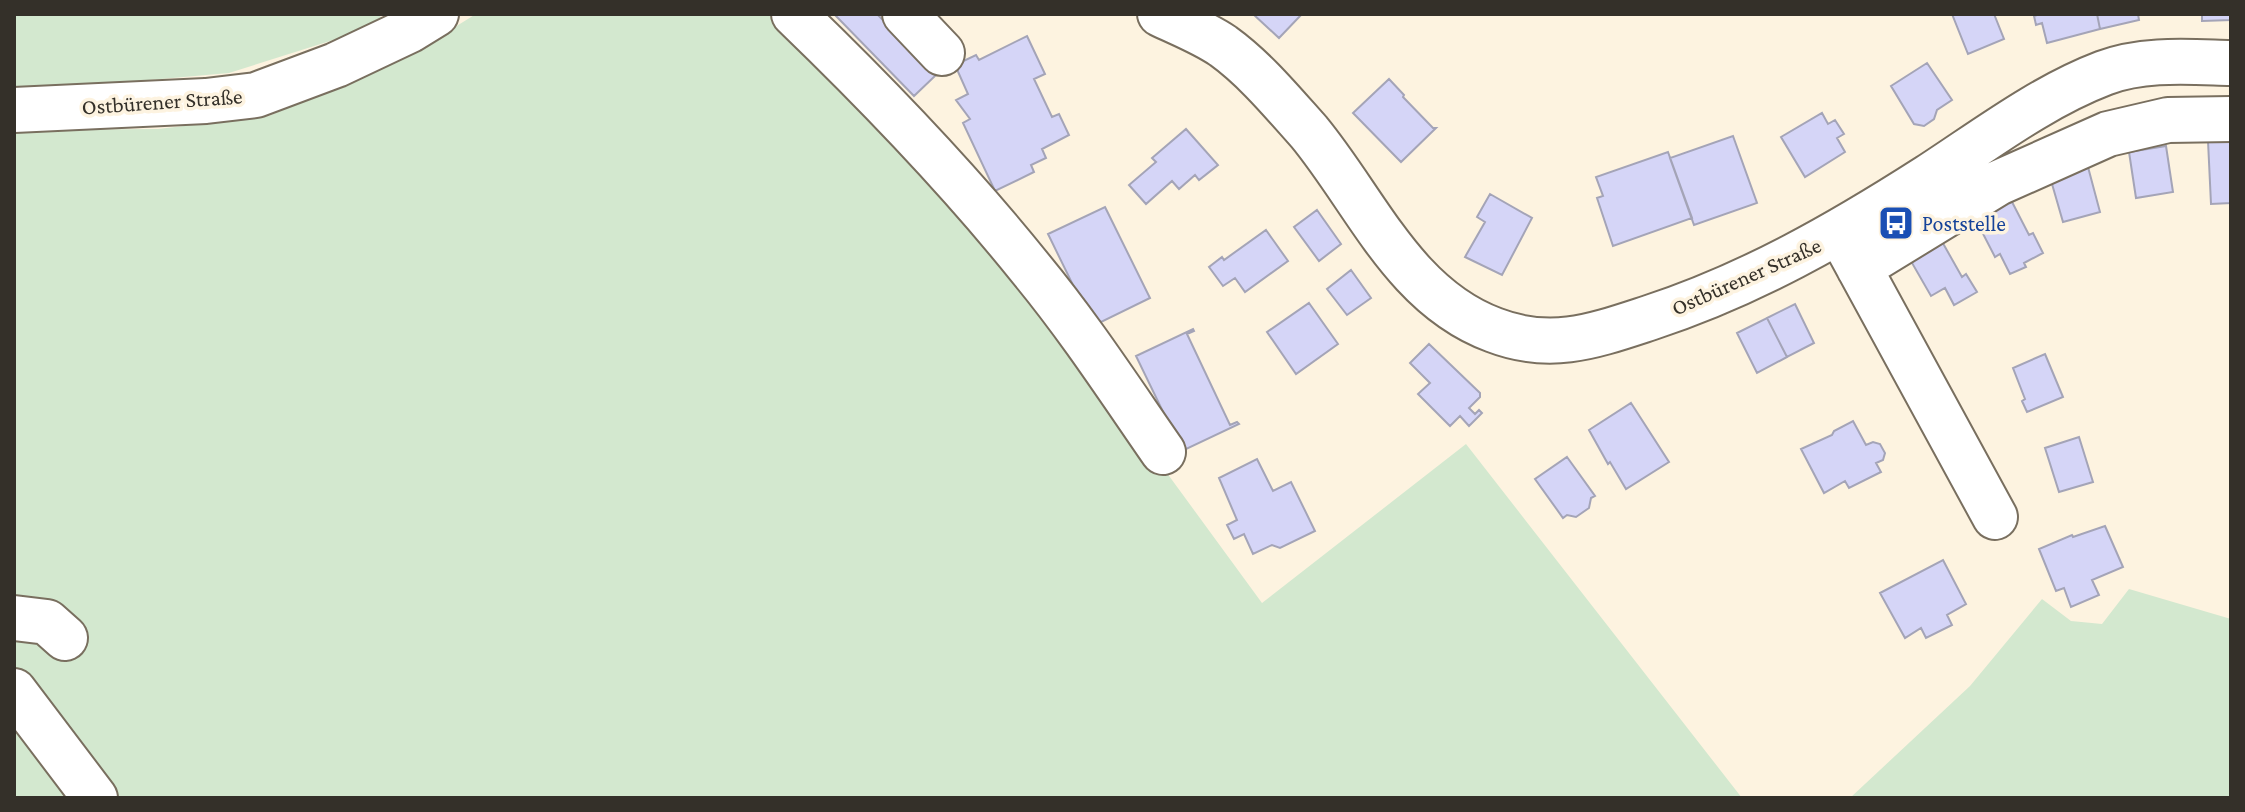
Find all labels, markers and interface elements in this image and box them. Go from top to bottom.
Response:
street label: Ostbürener Straße [81,83,243,120]
bus stop icon: Poststelle [1877,204,1915,242]
place label: Poststelle [1922,211,2006,236]
street label: Ostbürener Straße [1668,232,1825,321]

